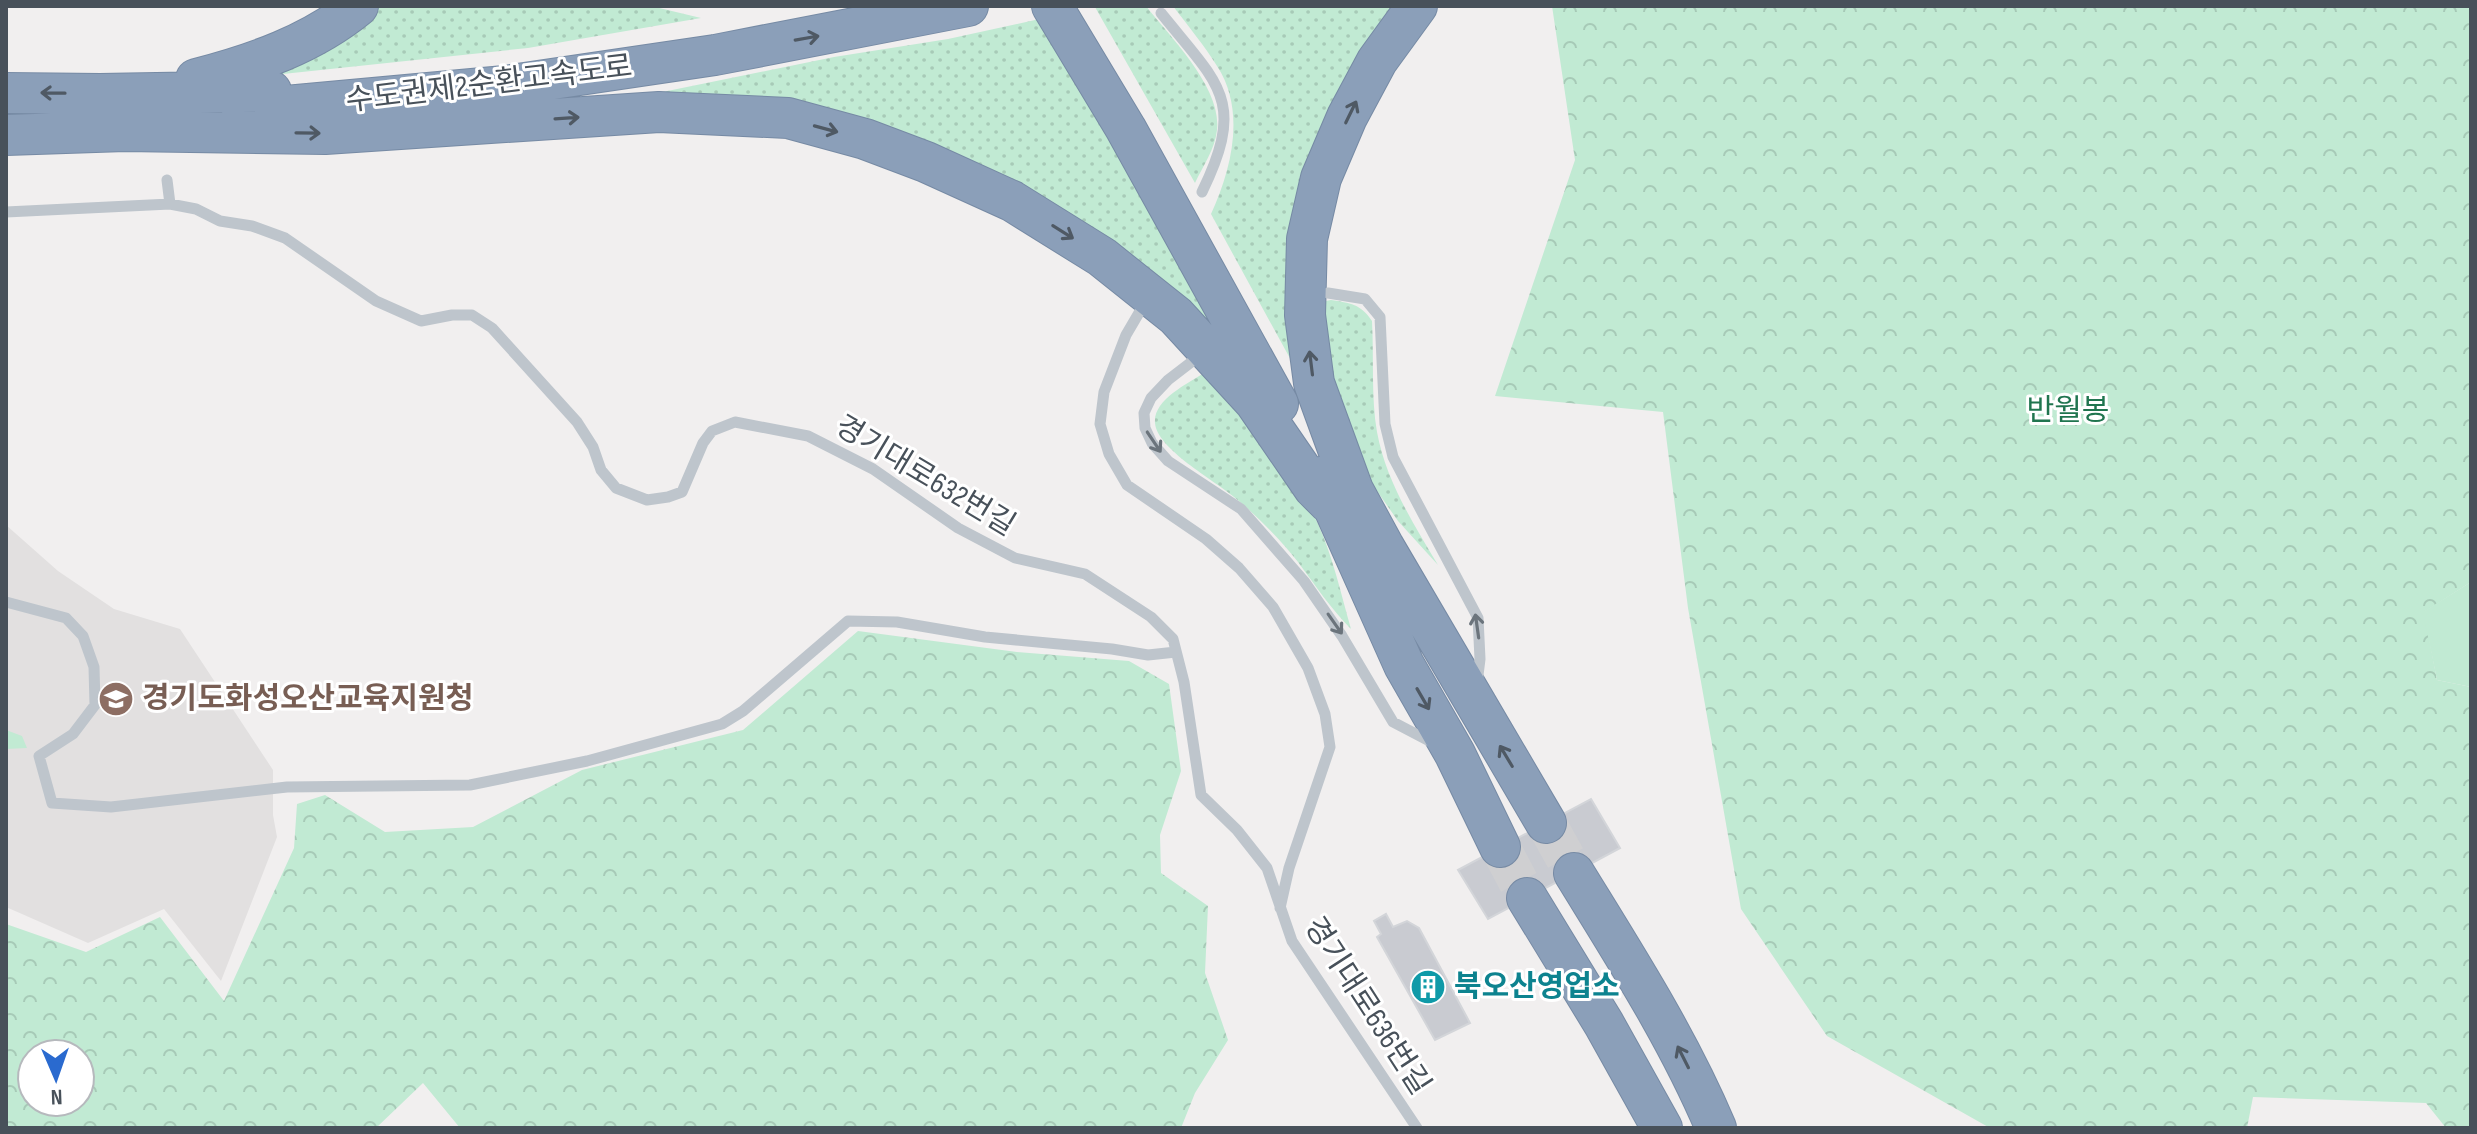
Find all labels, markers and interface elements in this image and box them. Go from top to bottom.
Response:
one-way arrow [793,30,819,45]
street label: 수도권제2순환고속도로 [344,49,634,119]
one-way arrow [40,86,67,101]
one-way arrow [1343,100,1359,124]
one-way arrow [553,110,580,125]
one-way arrow [812,122,838,137]
one-way arrow [294,126,321,141]
one-way arrow [1051,225,1074,241]
one-way arrow [1304,350,1319,377]
park label: 반월봉 [2027,393,2109,429]
street label: 경기대로632번길 [828,408,1022,544]
one-way arrow [1145,430,1162,452]
one-way arrow [1327,613,1343,635]
one-way arrow [1470,613,1485,639]
school or university icon: 경기도화성오산교육지원청 [97,680,135,718]
place label: 경기도화성오산교육지원청 [142,681,473,717]
one-way arrow [1416,687,1432,710]
one-way arrow [1498,745,1514,768]
street label: 경기대로636번길 [1296,910,1438,1102]
building icon: 북오산영업소 [1409,968,1447,1006]
place label: 북오산영업소 [1454,969,1620,1005]
north arrow [16,1038,96,1118]
one-way arrow [1674,1046,1690,1070]
text: N [50,1083,63,1110]

